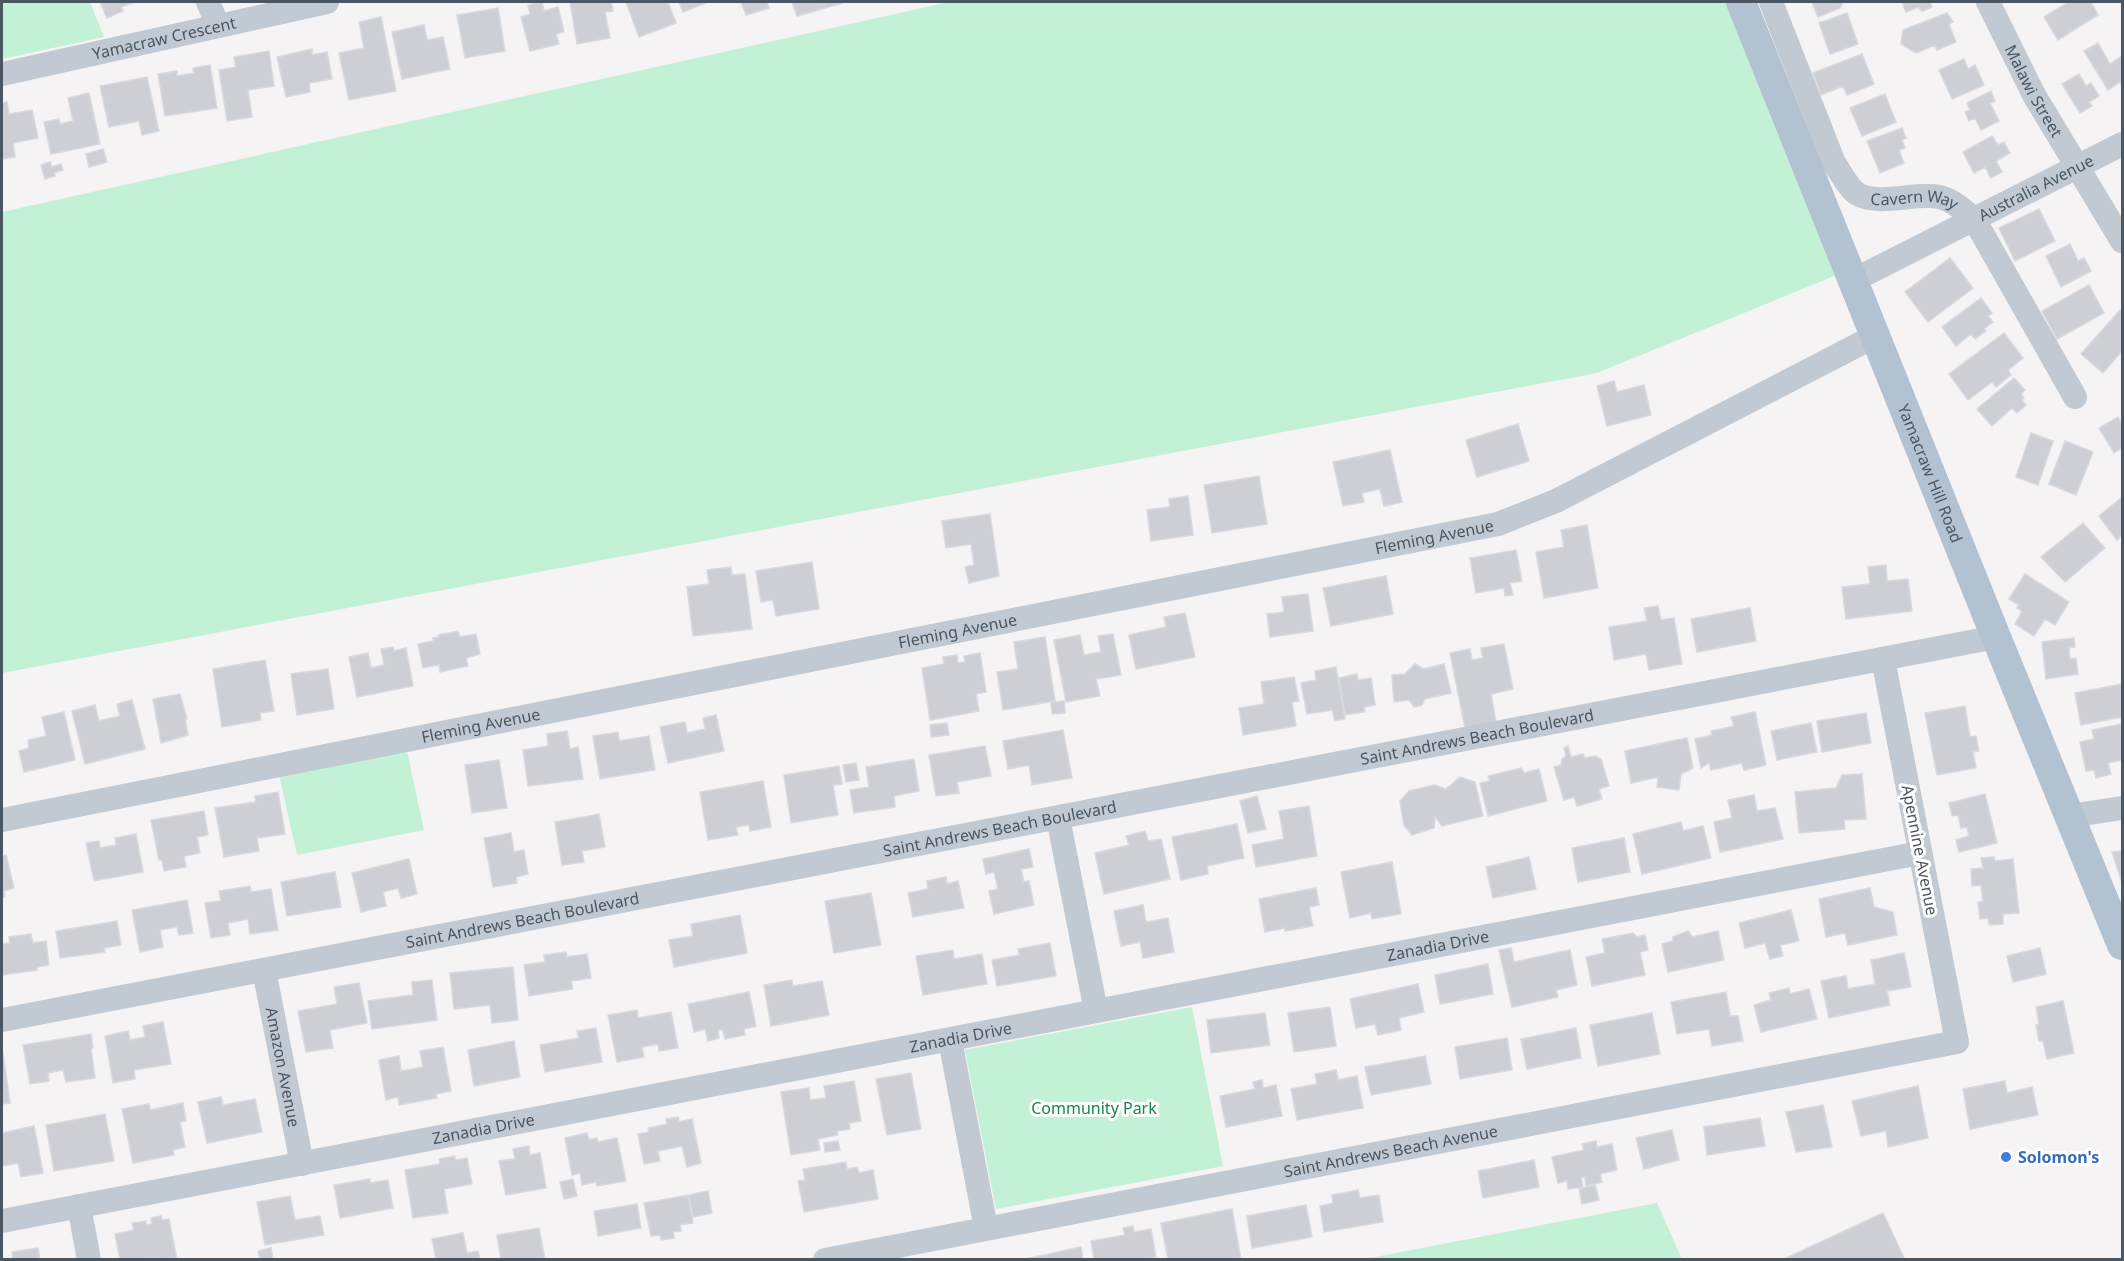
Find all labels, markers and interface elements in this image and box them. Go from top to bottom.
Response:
street label: Yamacraw Crescent [90,11,238,65]
street label: Malawi Street [2000,41,2068,141]
street label: Australia Avenue [1975,149,2097,226]
street label: Cavern Way [1870,185,1963,215]
street label: Yamacraw Hill Road [1893,401,1968,546]
street label: Fleming Avenue [1373,514,1496,559]
street label: Fleming Avenue [896,608,1019,653]
street label: Fleming Avenue [419,703,542,748]
street label: Saint Andrews Beach Boulevard [1358,703,1596,770]
street label: Apennine Avenue [1897,783,1943,917]
street label: Saint Andrews Beach Boulevard [881,795,1118,862]
street label: Saint Andrews Beach Boulevard [404,887,641,953]
street label: Zanadia Drive [1385,925,1491,966]
street label: Amazon Avenue [261,1005,306,1129]
street label: Zanadia Drive [907,1017,1014,1058]
park label: Community Park [1031,1097,1157,1119]
street label: Zanadia Drive [430,1108,536,1149]
street label: Saint Andrews Beach Avenue [1282,1120,1500,1182]
place label: Solomon's [2018,1146,2099,1168]
marker: Solomon's [1999,1150,2013,1164]

